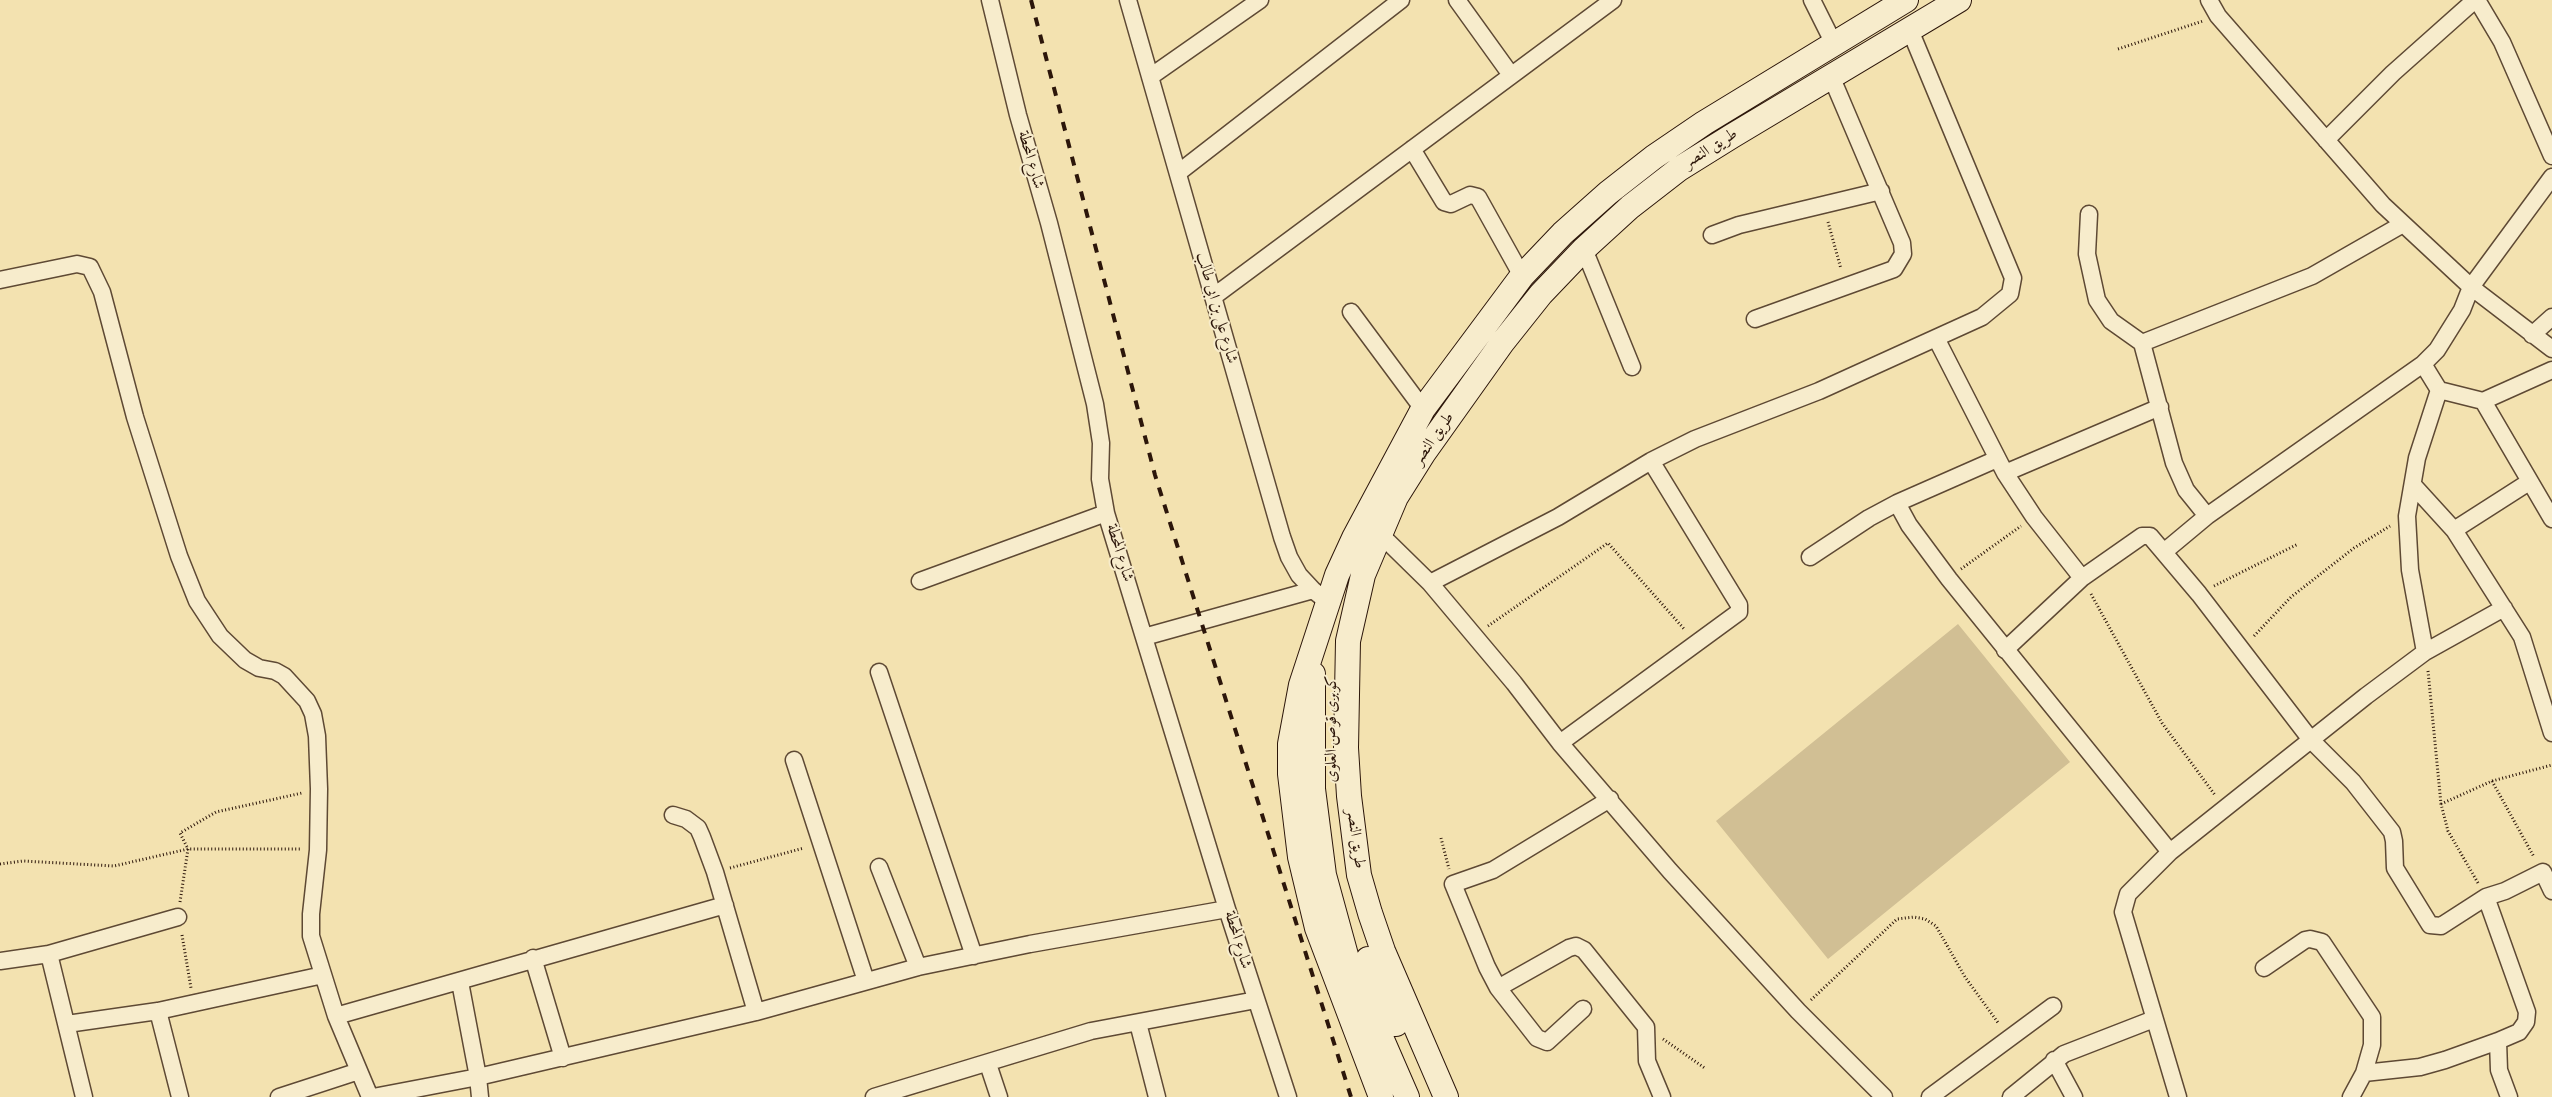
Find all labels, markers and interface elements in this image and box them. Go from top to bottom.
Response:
street label: طريق النصر [1681,125,1741,173]
street label: شارع المحطة [1013,129,1047,191]
street label: شارع على بن ابى طالب [1191,250,1241,366]
street label: طريق النصر [1409,409,1459,469]
street label: شارع المحطة [1101,522,1137,584]
street label: كوبرى قوص العلوى [1323,675,1343,783]
street label: طريق النصر [1341,808,1369,870]
street label: شارع المحطة [1219,909,1255,971]

